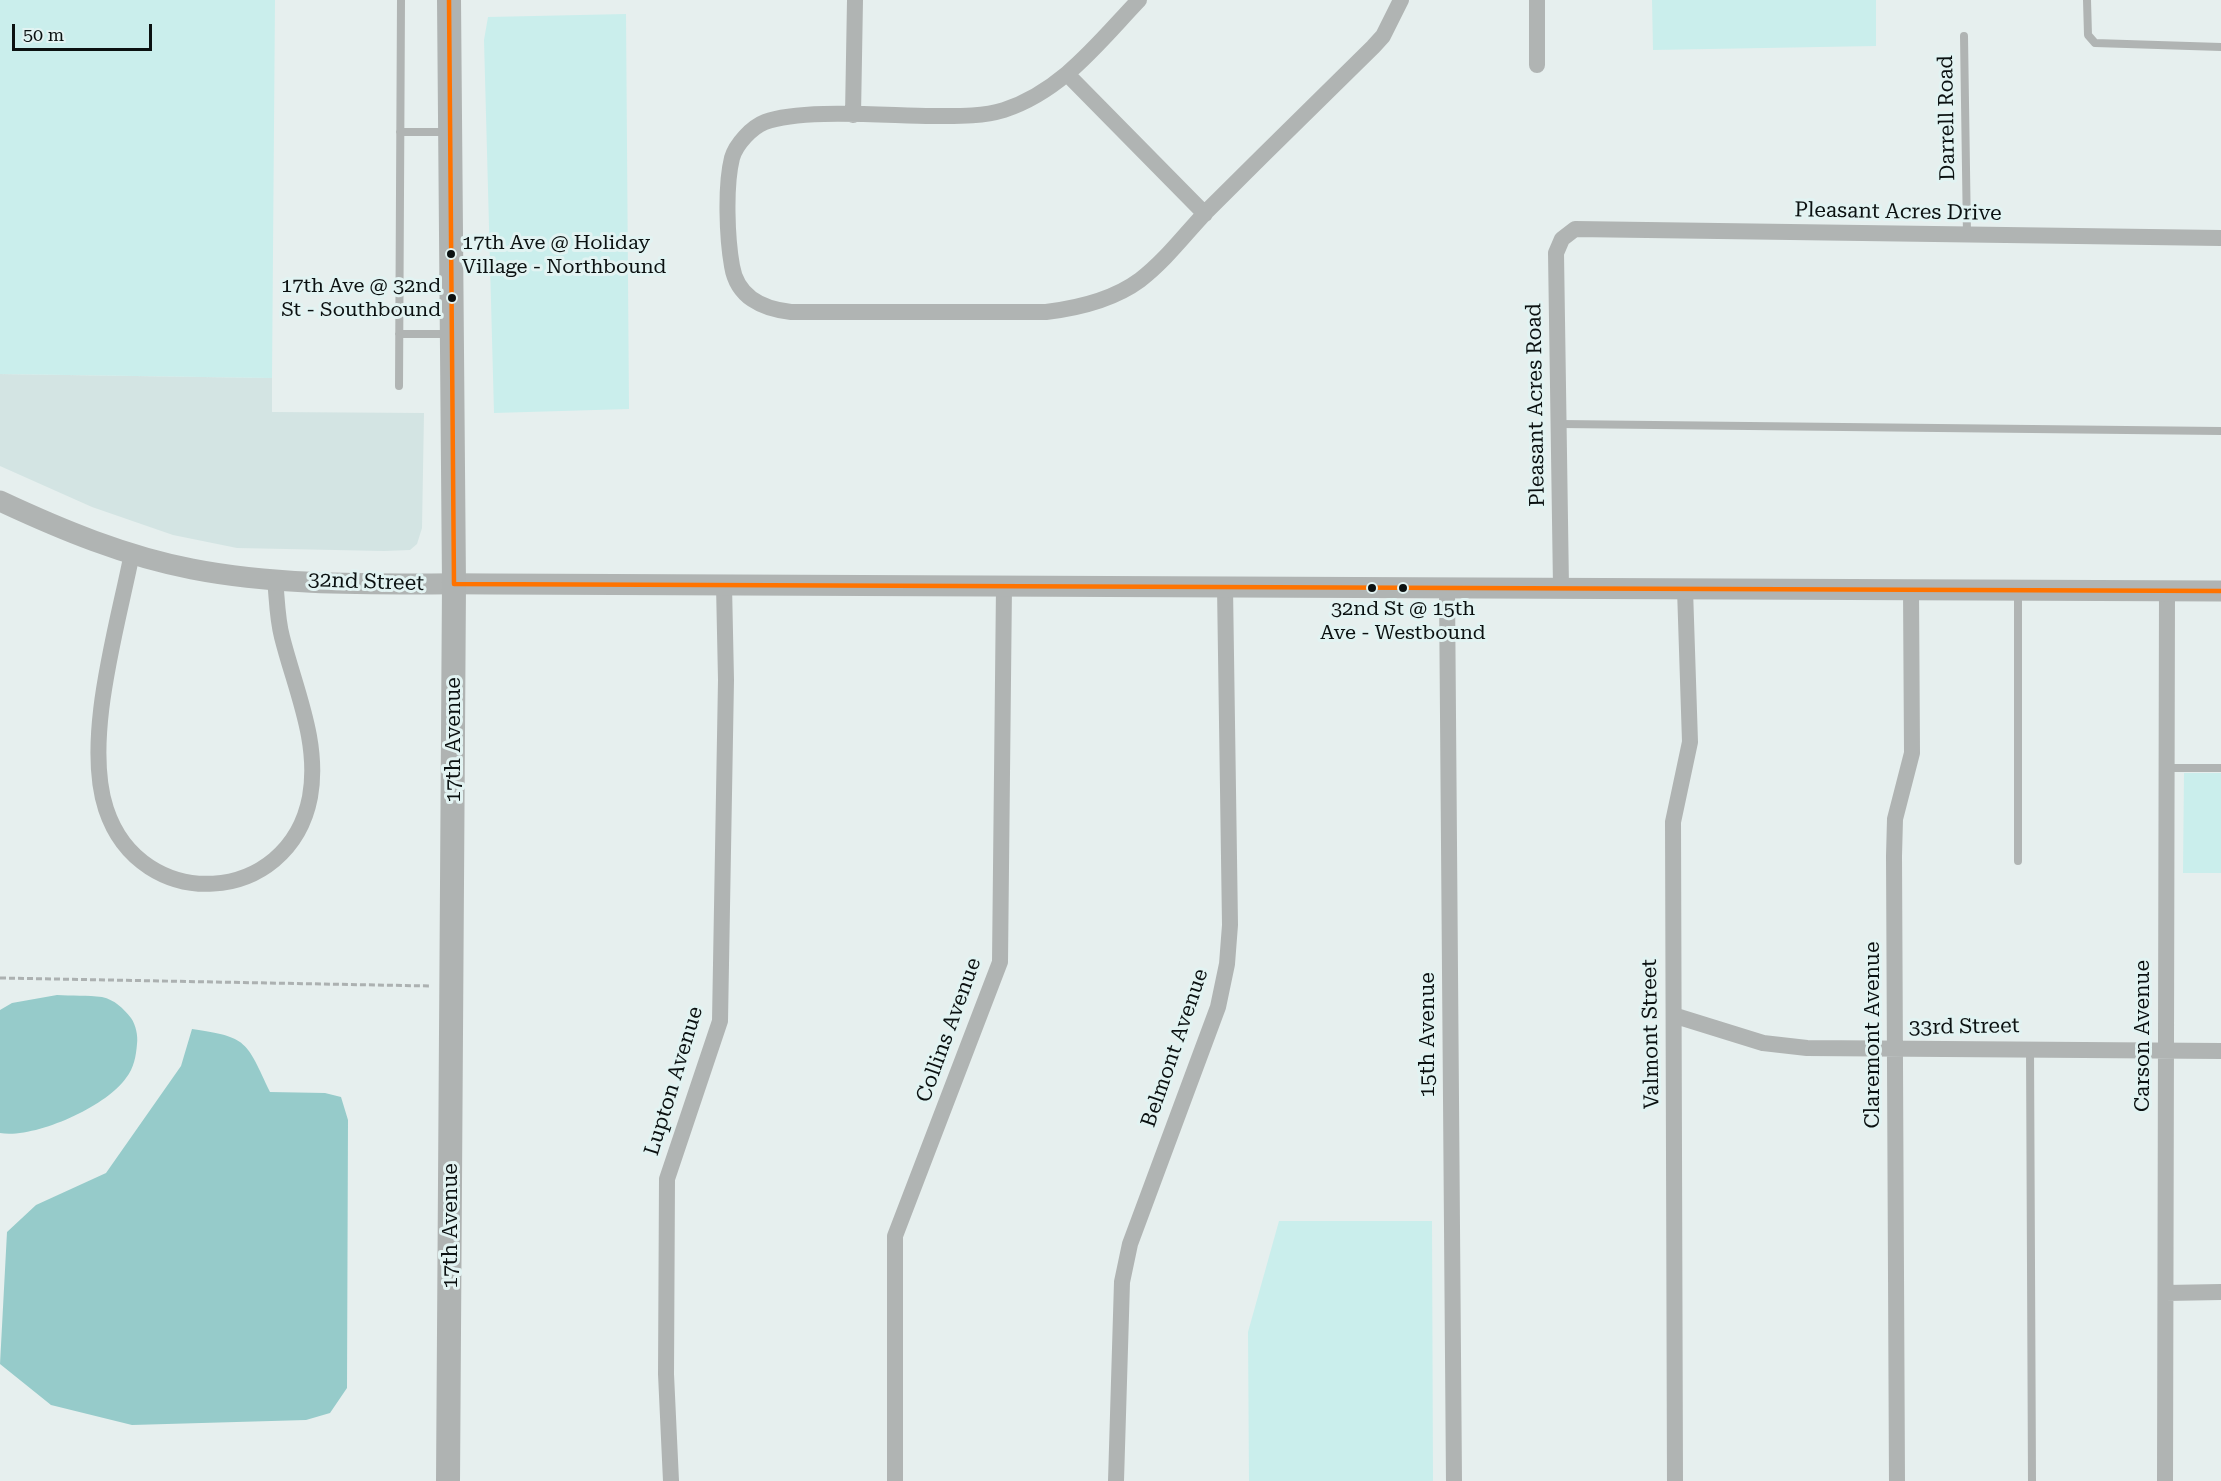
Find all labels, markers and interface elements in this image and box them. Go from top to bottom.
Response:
scale bar [15,12,154,50]
text: 50 m [23,24,64,45]
street label: Darrell Road [1933,55,1961,181]
street label: Pleasant Acres Drive [1794,198,2002,226]
place label: 17th Ave @ Holiday Village - Northbound [462,231,666,278]
marker: 17th Ave @ Holiday Village - Northbound [445,248,457,260]
place label: 17th Ave @ 32nd St - Southbound [281,274,441,321]
marker: 17th Ave @ 32nd St - Southbound [446,292,458,304]
street label: Pleasant Acres Road [1522,303,1550,507]
street label: 32nd Street [308,567,424,597]
unlabelled marker [1366,582,1378,594]
marker: 32nd St @ 15th Ave - Westbound [1397,582,1409,594]
place label: 32nd St @ 15th Ave - Westbound [1320,597,1486,644]
street label: 17th Avenue [441,677,467,803]
street label: Claremont Avenue [1860,942,1886,1128]
street label: Collins Avenue [911,954,987,1106]
street label: Valmont Street [1637,959,1665,1109]
street label: Carson Avenue [2130,960,2156,1112]
street label: Belmont Avenue [1136,965,1214,1131]
street label: 15th Avenue [1415,972,1441,1098]
street label: Lupton Avenue [639,1003,709,1159]
street label: 33rd Street [1908,1013,2020,1041]
street label: 17th Avenue [438,1163,464,1289]

